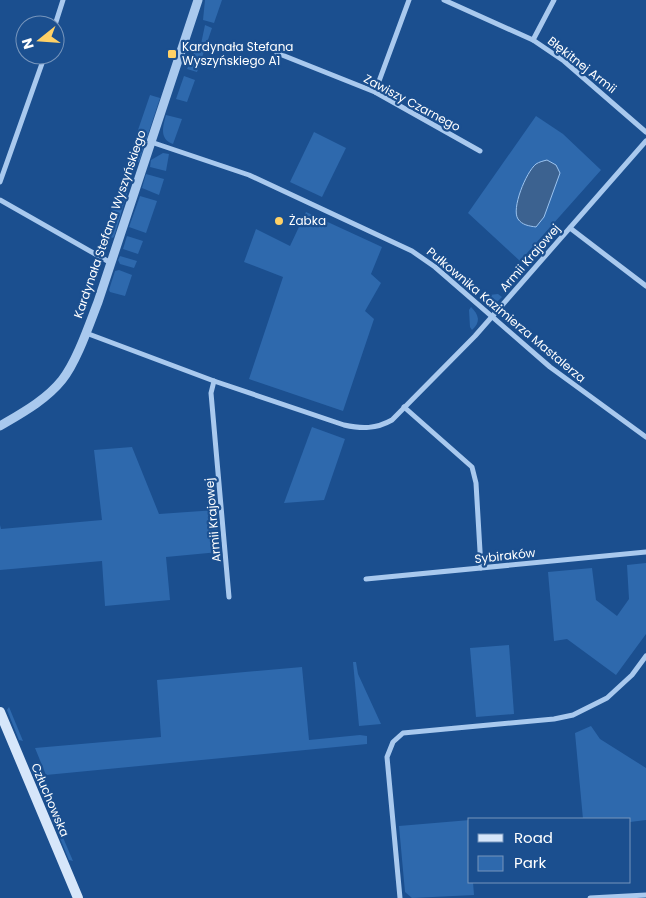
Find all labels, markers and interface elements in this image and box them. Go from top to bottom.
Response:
north arrow [15,15,65,65]
street label: Błękitnej Armii [544,32,620,97]
text: N [16,36,39,52]
place label: Kardynała Stefana Wyszyńskiego A1 [182,38,293,69]
marker: Kardynała Stefana Wyszyńskiego A1 [166,48,178,60]
street label: Zawiszy Czarnego [361,70,464,135]
street label: Kardynała Stefana Wyszyńskiego [69,127,150,320]
place label: Żabka [289,212,326,229]
marker: Żabka [273,215,285,227]
street label: Armii Krajowej [495,220,564,295]
street label: Pułkownika Kazimierza Mastalerza [423,243,589,386]
street label: Armii Krajowej [200,477,225,563]
street label: Sybiraków [474,544,536,567]
street label: Człuchowska [27,760,74,839]
legend [468,818,631,883]
text: Road [514,827,553,848]
text: Park [514,852,546,873]

